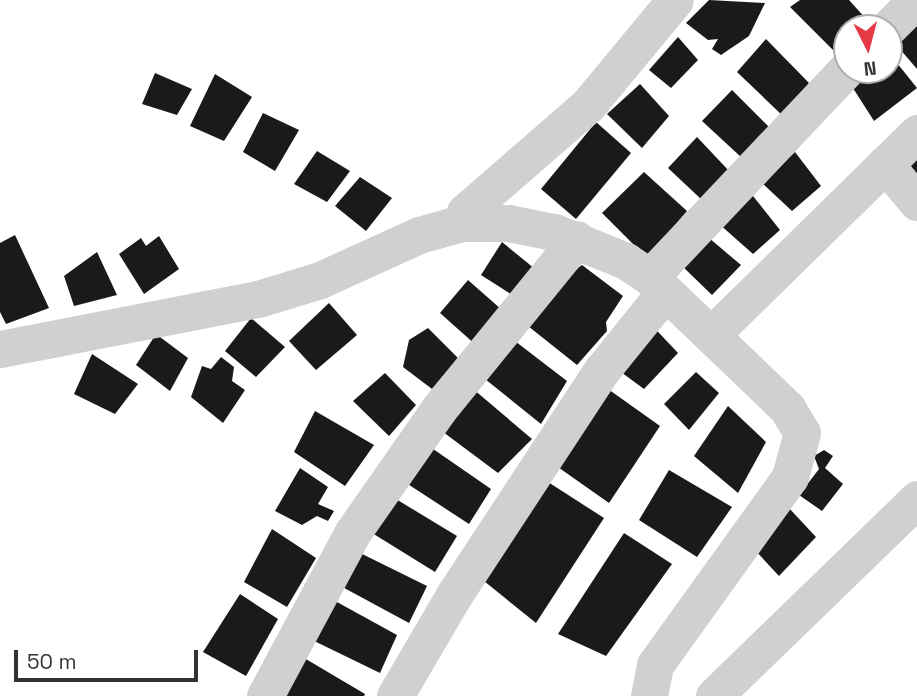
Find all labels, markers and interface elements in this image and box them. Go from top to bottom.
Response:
north arrow [833,14,903,84]
text: N [862,55,878,81]
scale bar [18,636,201,680]
text: 50 m [27,648,77,675]

